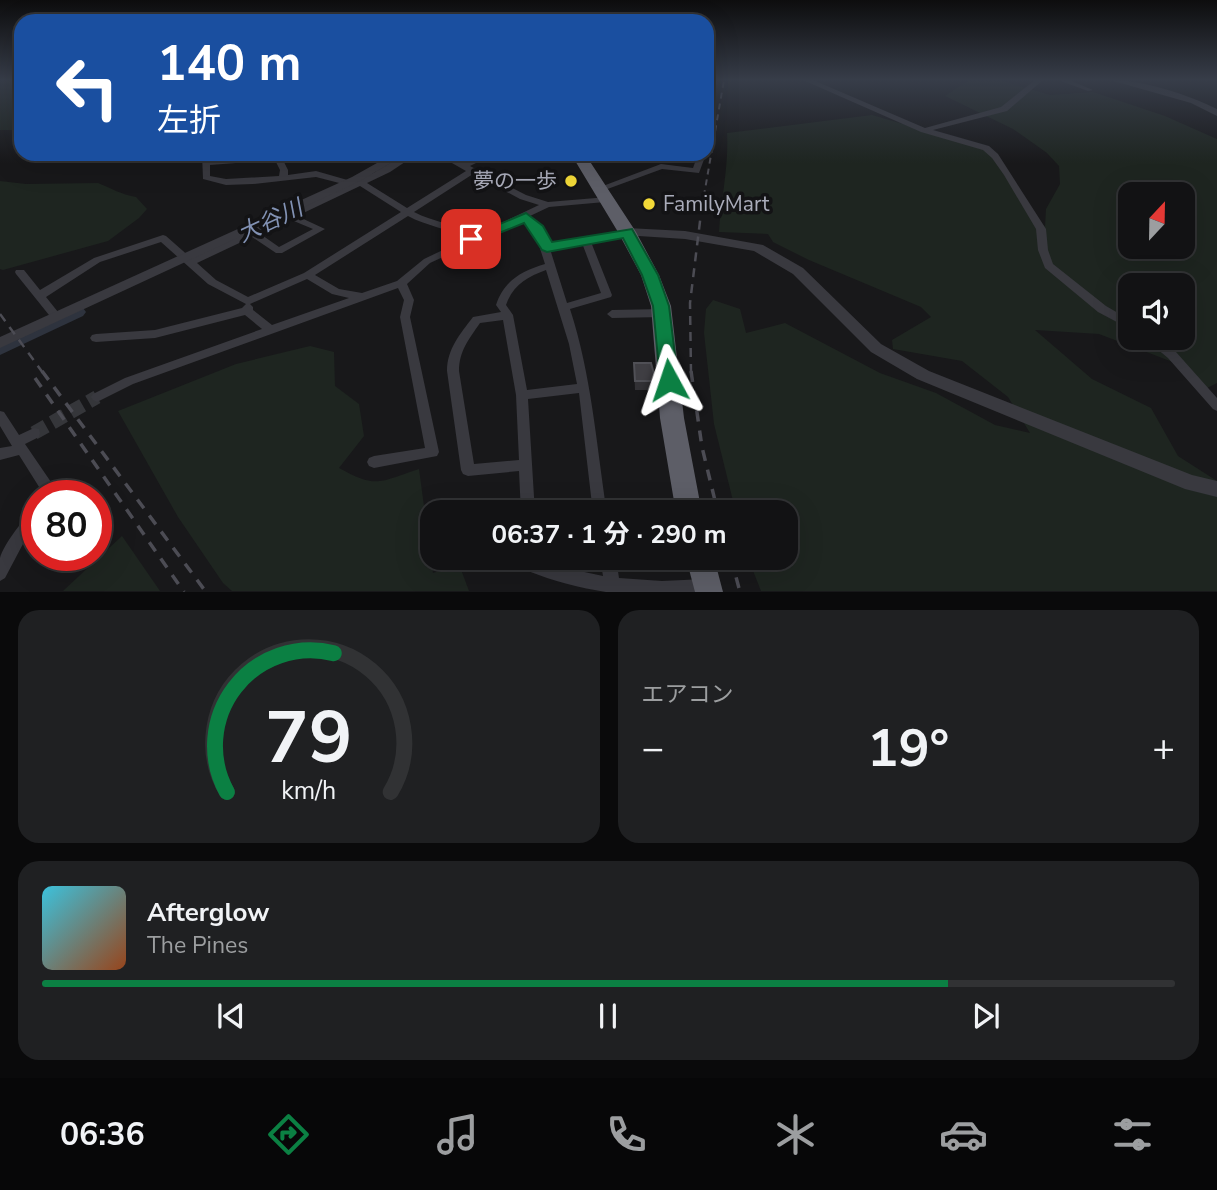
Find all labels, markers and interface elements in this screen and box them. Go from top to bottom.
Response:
text: 140 m [157,30,301,97]
icon: left [42,42,133,133]
text: 左折 [157,99,221,142]
place label: 夢の一歩 [473,167,557,195]
marker: 夢の一歩 [563,173,579,189]
north arrow [1118,182,1195,259]
map controls [1118,182,1195,350]
place label: FamilyMart [663,190,770,218]
water label: 大谷川 [232,191,311,250]
marker: FamilyMart [641,196,657,212]
pin [441,209,501,269]
icon: arrive [452,220,490,258]
button: sound [1118,273,1195,350]
position arrow [632,343,706,417]
speed limit sign: 80 [21,480,112,571]
text: 06:37 · 1 分 · 290 m [491,517,727,552]
text: エアコン [642,679,734,710]
text: 79 [265,689,352,789]
text: 19° [867,713,949,784]
text: − [642,723,664,774]
text: + [1152,723,1175,774]
text: km/h [281,774,336,808]
text: Afterglow [147,895,270,930]
text: The Pines [147,930,248,961]
icon: previous [212,997,250,1035]
icon: pause [589,997,627,1035]
icon: next [967,997,1005,1035]
icon: directions [264,1110,313,1159]
icon: music [433,1110,482,1159]
icon: phone [602,1110,651,1159]
icon: climate [771,1110,820,1159]
icon: car [939,1110,988,1159]
icon: filters [1108,1110,1157,1159]
text: 06:36 [60,1113,145,1156]

